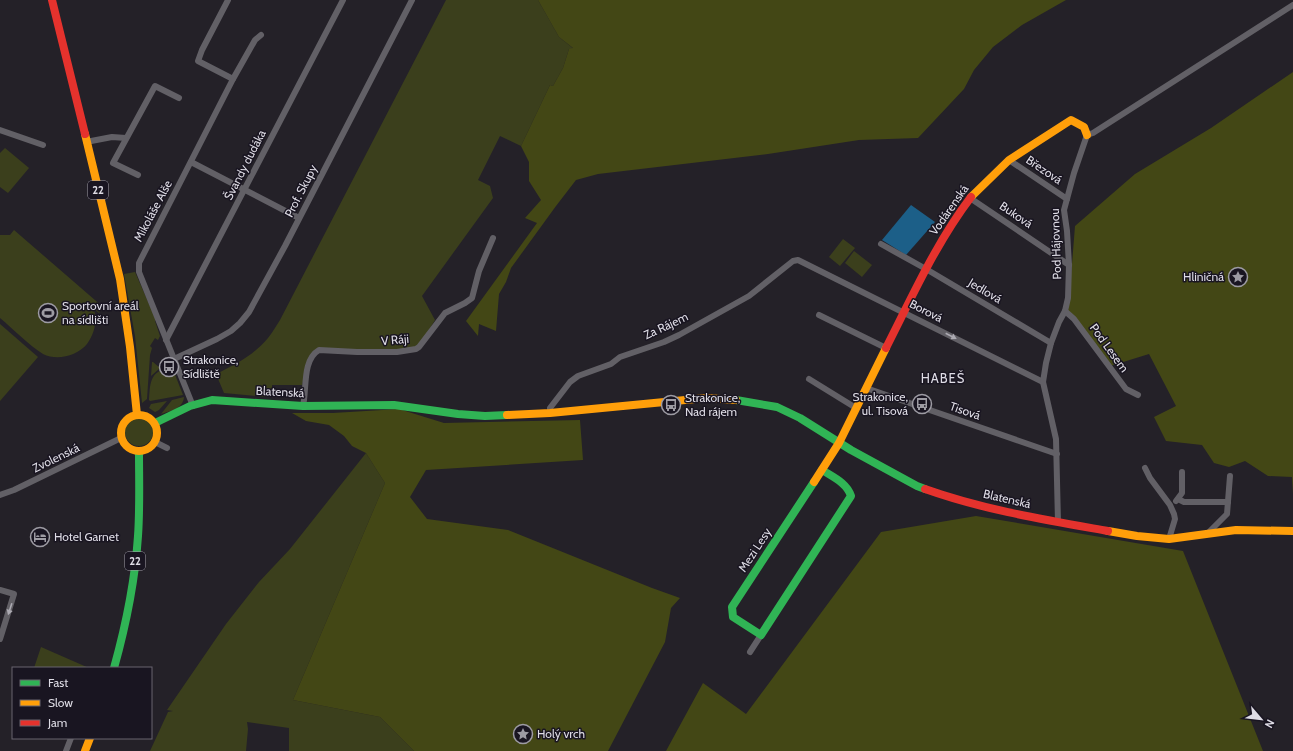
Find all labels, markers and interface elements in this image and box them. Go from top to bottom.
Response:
street label: Švandy dudáka [220,127,269,202]
street label: Březová [1023,152,1066,187]
street label: Prof. Skupy [281,162,320,220]
street label: Mikoláše Alše [130,177,175,244]
road number: 22 [88,181,108,199]
street label: Vodárenská [926,181,972,238]
street label: Buková [997,198,1036,231]
street label: Pod Hájovnou [1047,208,1064,280]
place icon: Hliničná [1227,266,1249,288]
place label: Hliničná [1183,269,1224,284]
street label: Jedlová [965,274,1005,307]
street label: Borová [907,296,946,325]
place label: Sportovní areál na sídlišti [62,298,139,327]
sports icon: Sportovní areál na sídlišti [37,302,59,324]
street label: Za Rájem [641,309,690,342]
street label: Pod Lesem [1087,321,1132,375]
street label: V Ráji [380,331,410,348]
one-way arrow [946,333,957,339]
place label: Strakonice, Sídliště [183,352,238,381]
bus stop icon: Strakonice, Sídliště [158,356,180,378]
district label: HABEŠ [921,369,965,386]
street label: Blatenská [255,383,305,400]
place label: Strakonice, ul. Tisová [853,389,908,418]
place label: Strakonice, Nad rájem [685,390,740,419]
bus stop icon: Strakonice, ul. Tisová [911,393,933,415]
bus stop icon: Strakonice, Nad rájem [660,394,682,416]
street label: Tisová [948,398,983,423]
street label: Zvolenská [30,440,82,475]
street label: Blatenská [982,486,1033,511]
street label: Mezi Lesy [735,525,774,575]
hotel icon: Hotel Garnet [29,526,51,548]
place label: Hotel Garnet [54,529,119,544]
road number: 22 [125,552,145,570]
one-way arrow [6,604,12,616]
legend [12,667,152,739]
text: Fast [48,675,68,690]
text: Slow [48,695,73,710]
north arrow [1241,699,1281,739]
text: Jam [47,715,67,730]
text: N [1262,717,1278,730]
place icon: Holý vrch [512,723,534,745]
place label: Holý vrch [537,726,585,741]

